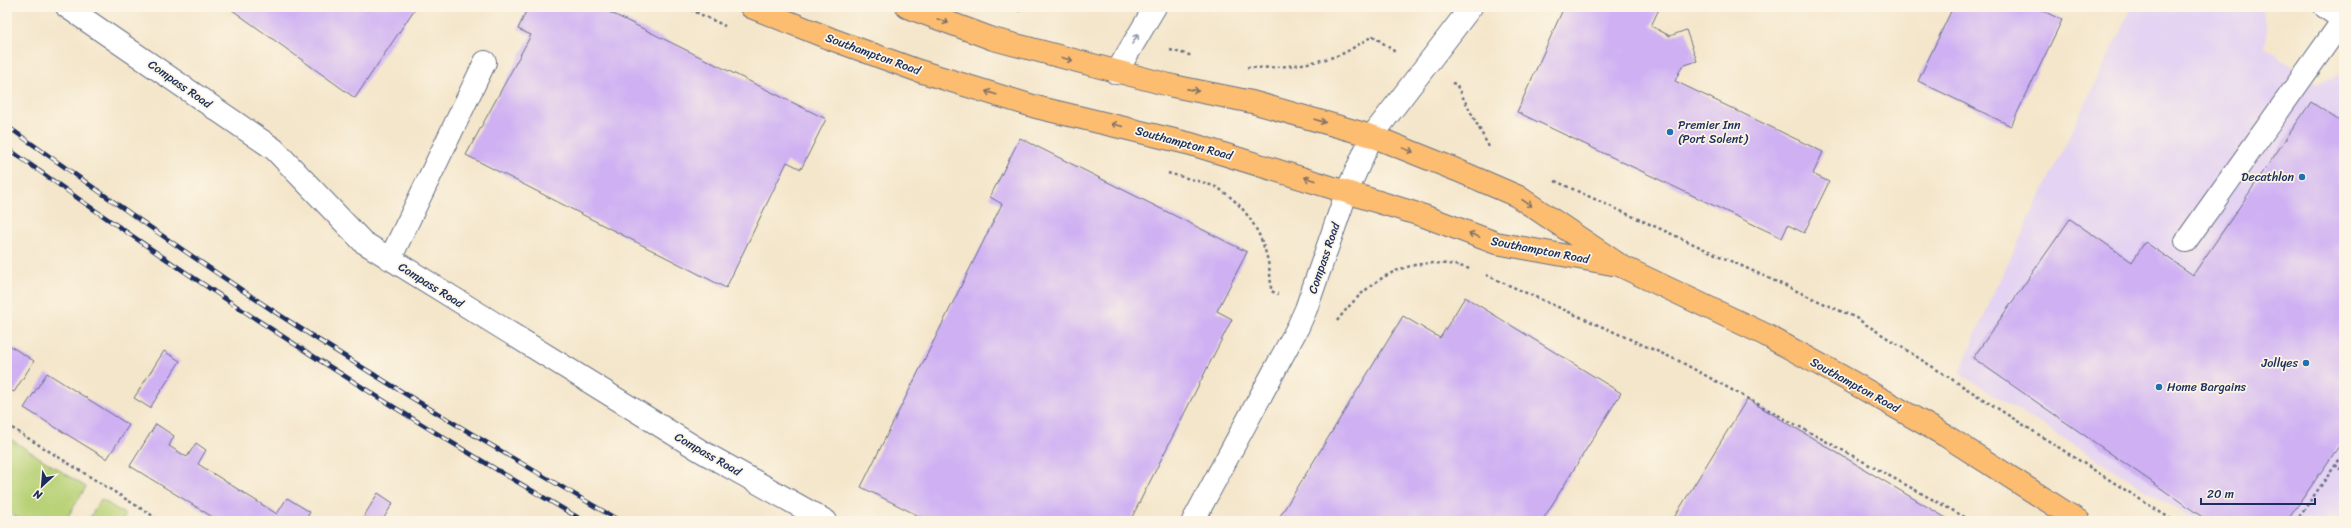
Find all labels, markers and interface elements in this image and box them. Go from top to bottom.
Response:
one-way arrow [937,18,949,26]
street label: Southampton Road [822,27,925,82]
one-way arrow [1131,33,1139,45]
street label: Compass Road [143,54,217,115]
one-way arrow [1060,56,1073,64]
one-way arrow [1187,87,1200,95]
one-way arrow [985,89,998,96]
place label: Premier Inn (Port Solent) [1678,114,1748,150]
one-way arrow [1313,118,1326,125]
street label: Southampton Road [1133,119,1237,167]
one-way arrow [1111,121,1124,128]
marker: Premier Inn (Port Solent) [1665,127,1675,137]
one-way arrow [1401,147,1413,155]
place label: Decathlon [2241,166,2295,188]
marker: Decathlon [2297,172,2307,182]
one-way arrow [1303,175,1316,182]
one-way arrow [1521,198,1532,207]
street label: Compass Road [1302,219,1347,297]
one-way arrow [1468,230,1480,238]
street label: Southampton Road [1489,230,1593,271]
street label: Compass Road [394,256,469,314]
street label: Southampton Road [1806,351,1905,420]
place label: Jollyes [2261,352,2298,374]
marker: Jollyes [2301,358,2311,368]
place label: Home Bargains [2167,376,2247,398]
marker: Home Bargains [2154,382,2164,392]
street label: Compass Road [670,426,746,482]
north arrow [22,466,62,506]
scale bar [2201,480,2315,506]
text: 20 m [2207,483,2234,505]
text: N [30,484,46,505]

